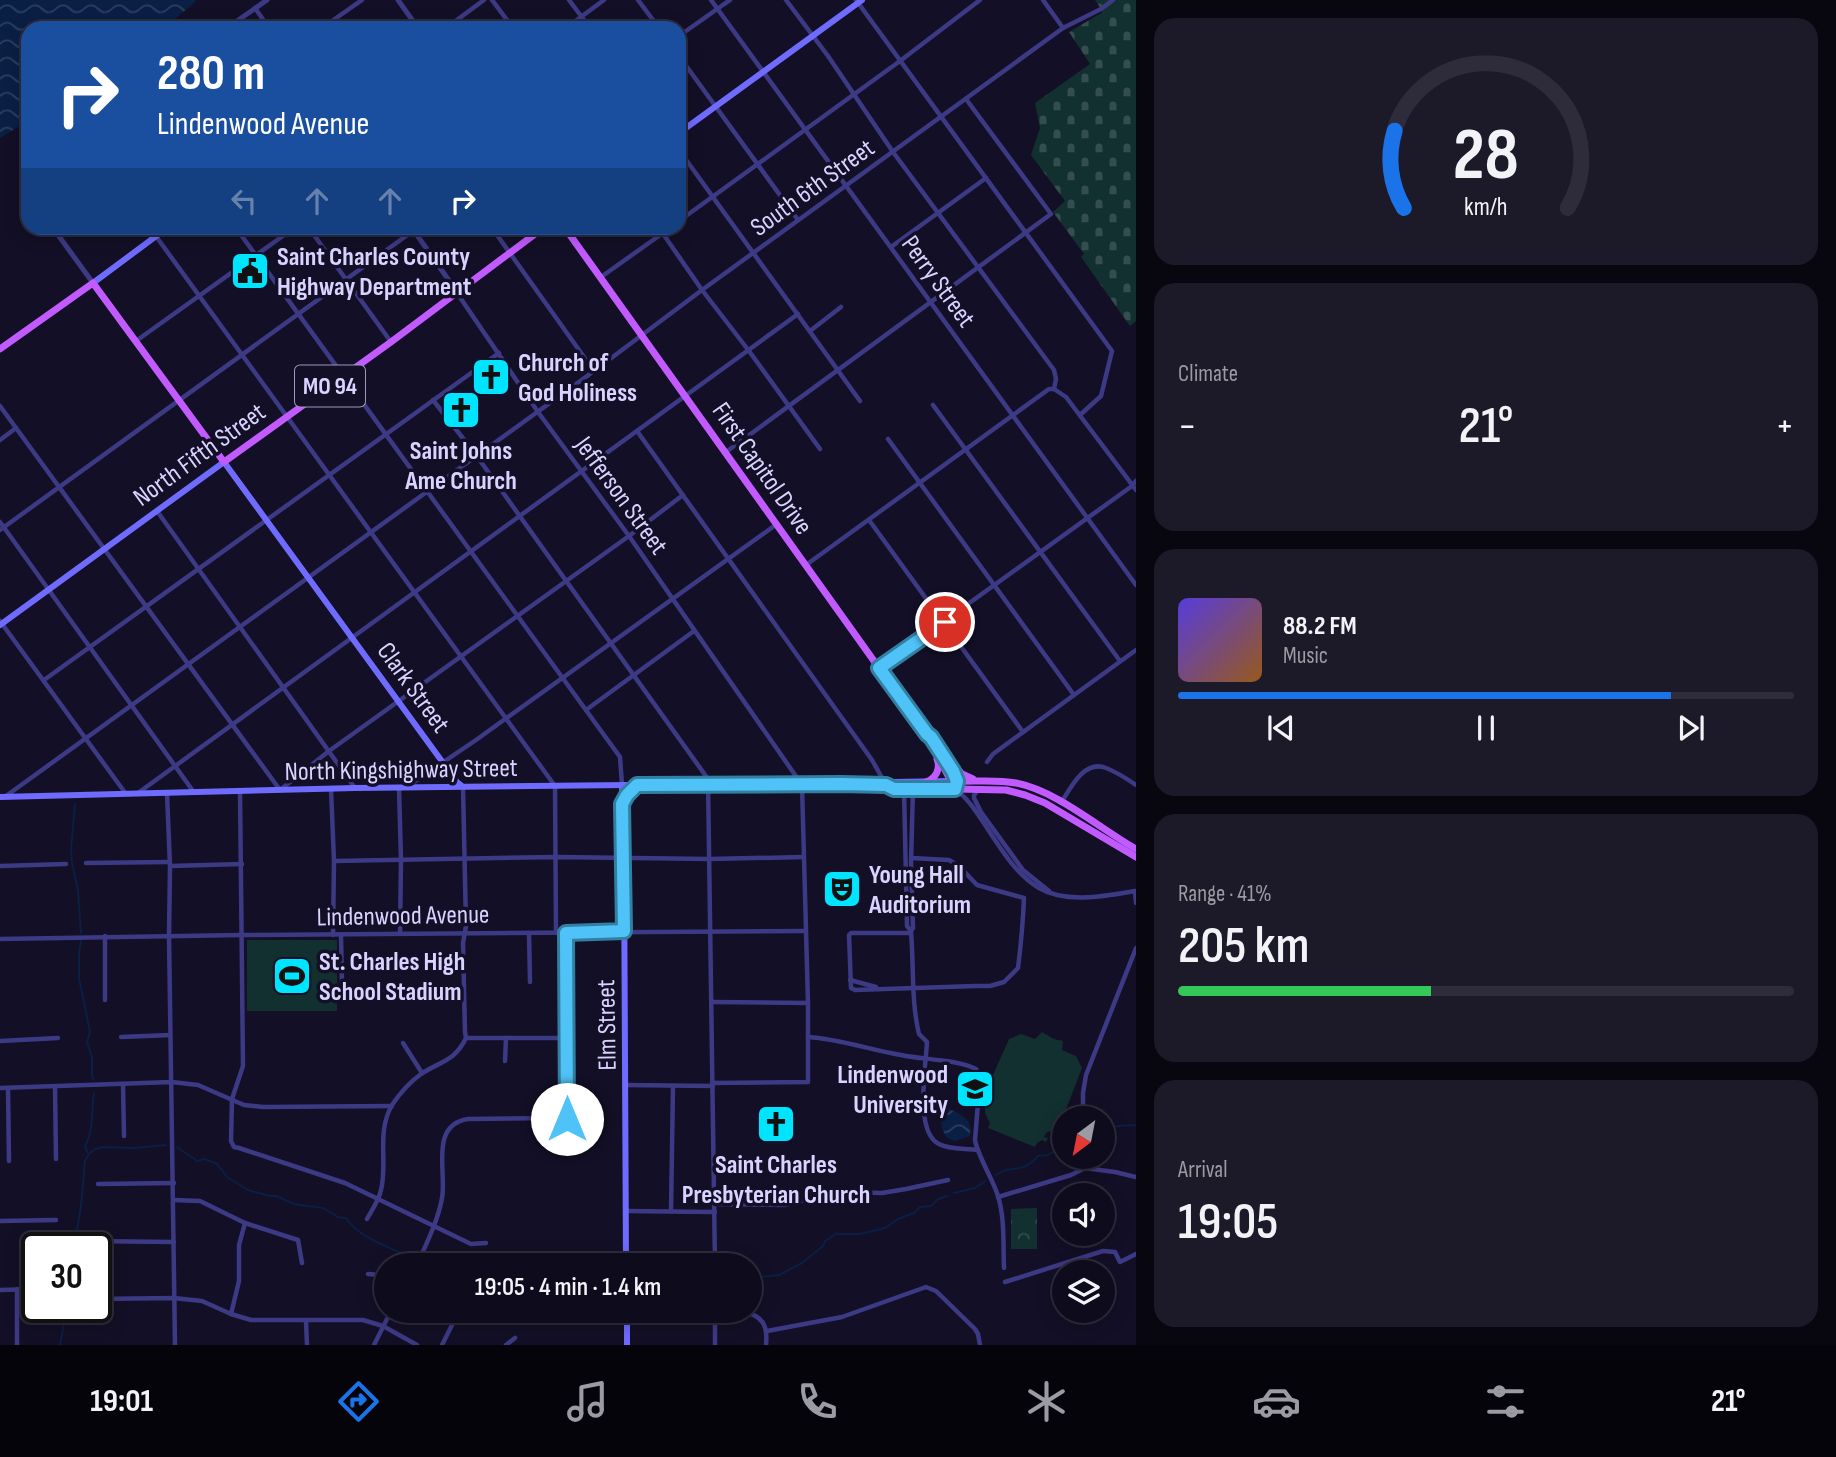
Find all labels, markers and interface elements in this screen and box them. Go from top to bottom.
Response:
text: 280 m [157,45,265,104]
icon: right [42,49,133,140]
text: Lindenwood Avenue [157,105,369,144]
text: 28 [1453,112,1519,200]
street label: South 6th Street [745,133,881,243]
icon: left [225,182,263,220]
icon: ahead [298,182,336,220]
icon: ahead [371,182,409,220]
icon: right [444,182,482,220]
text: km/h [1464,192,1508,223]
street label: Perry Street [894,230,981,334]
place label: Saint Charles County Highway Department [277,242,472,303]
public building icon: Saint Charles County Highway Department [229,250,271,292]
place label: Church of God Holiness [518,348,637,409]
church icon: Church of God Holiness [470,356,512,398]
text: Climate [1178,360,1238,388]
road number: MO 94 [295,366,365,407]
church icon: Saint Johns Ame Church [440,389,482,431]
text: 21° [1459,395,1513,458]
street label: North Fifth Street [128,397,272,513]
street label: First Capitol Drive [705,397,819,541]
text: − [1178,404,1197,449]
text: + [1775,404,1794,449]
street label: Jefferson Street [567,430,674,561]
place label: Saint Johns Ame Church [404,436,517,497]
pin [915,592,975,652]
icon: arrive [926,603,964,641]
text: 88.2 FM [1283,611,1357,642]
street label: Clark Street [370,637,456,739]
text: Music [1283,642,1328,670]
icon: previous [1262,709,1300,747]
icon: pause [1467,709,1505,747]
icon: next [1672,709,1710,747]
street label: North Kingshighway Street [284,753,518,788]
place label: Young Hall Auditorium [868,860,971,921]
theatre icon: Young Hall Auditorium [821,868,863,910]
text: Range · 41% [1178,880,1272,908]
street label: Lindenwood Avenue [316,899,490,934]
text: 205 km [1178,915,1310,978]
place label: St. Charles High School Stadium [319,947,465,1008]
sports icon: St. Charles High School Stadium [271,955,313,997]
street label: Elm Street [591,979,624,1071]
place label: Lindenwood University [837,1060,948,1121]
school or university icon: Lindenwood University [954,1068,996,1110]
position arrow [530,1082,604,1156]
church icon: Saint Charles Presbyterian Church [755,1103,797,1145]
north arrow [1052,1106,1115,1169]
map controls [1052,1106,1115,1323]
place label: Saint Charles Presbyterian Church [682,1150,870,1211]
text: Arrival [1178,1156,1227,1184]
button: sound [1052,1183,1115,1246]
text: 19:05 [1178,1191,1278,1254]
speed limit sign: 30 [21,1232,112,1323]
button: layers [1052,1260,1115,1323]
text: 19:05 · 4 min · 1.4 km [475,1272,661,1303]
icon: directions [334,1377,383,1426]
icon: music [563,1377,612,1426]
icon: phone [793,1377,842,1426]
icon: climate [1022,1377,1071,1426]
icon: car [1252,1377,1301,1426]
icon: filters [1481,1377,1530,1426]
text: 19:01 [90,1382,153,1421]
text: 21° [1711,1382,1746,1421]

